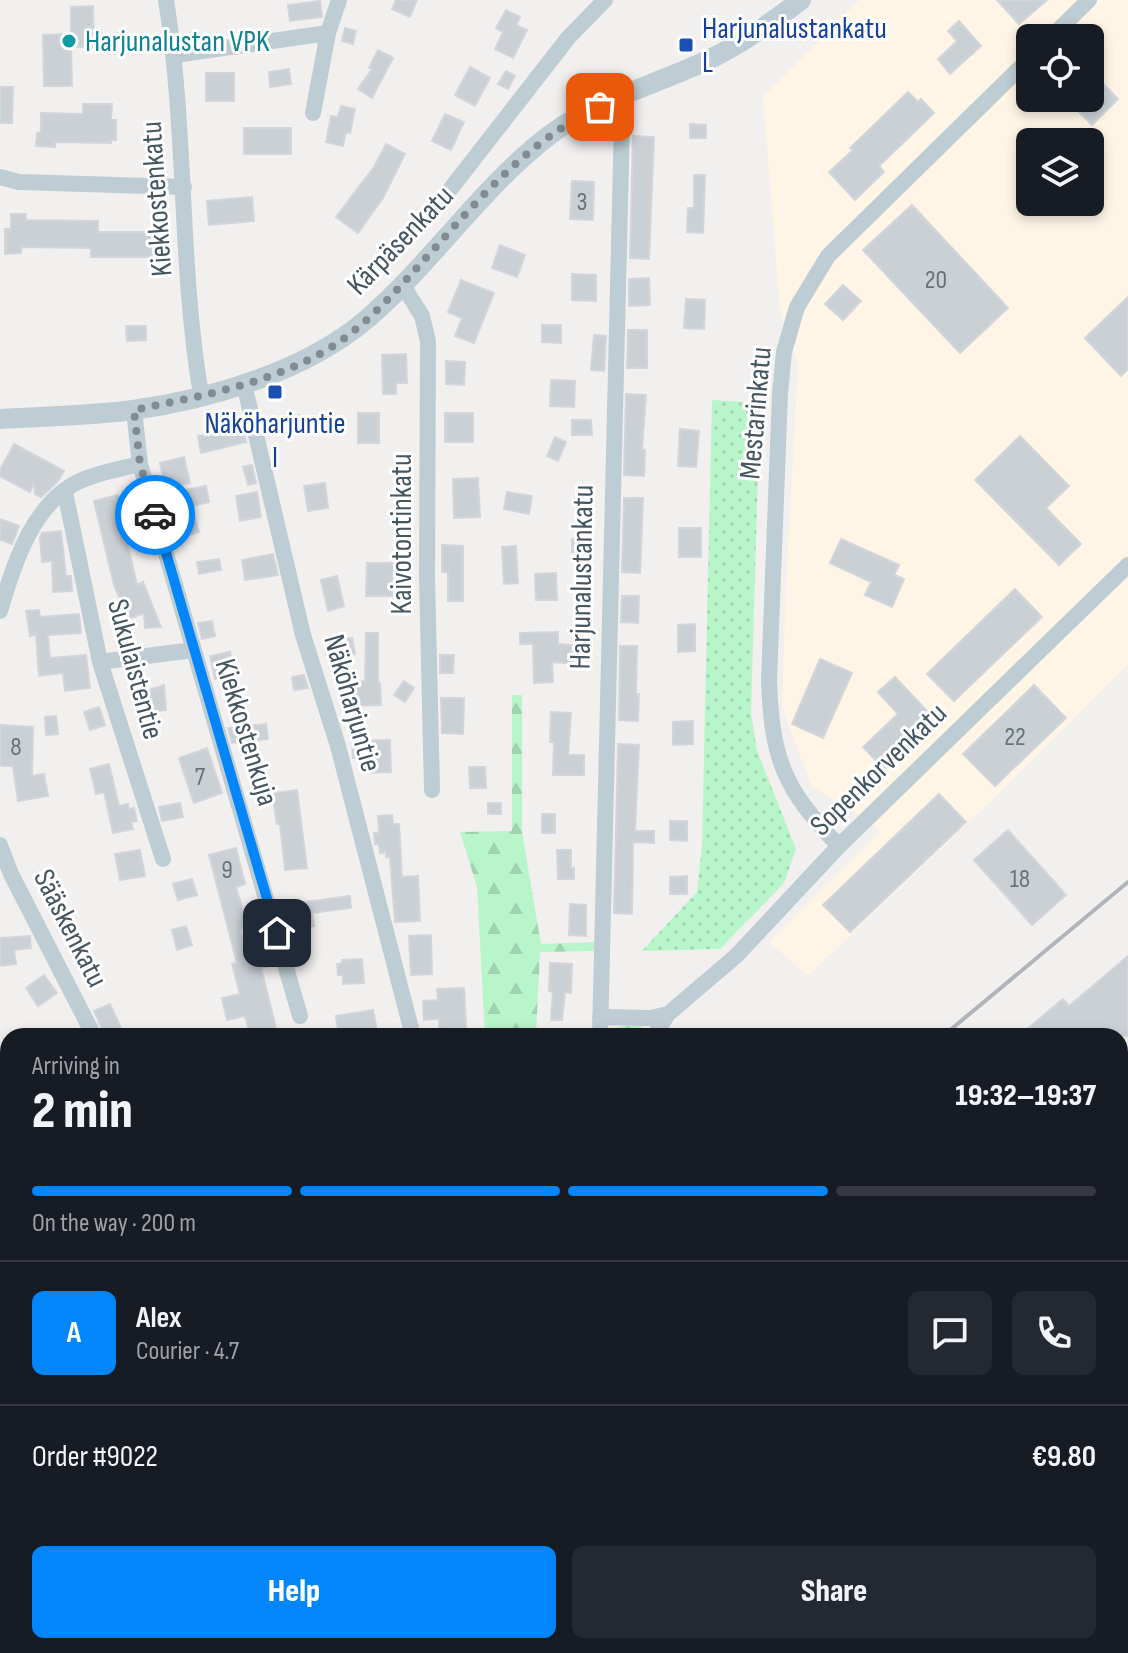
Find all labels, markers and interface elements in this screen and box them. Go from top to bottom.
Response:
place label: Harjunalustankatu L [702,11,887,81]
place label: Harjunalustan VPK [85,24,270,60]
map controls [1016,24,1104,216]
button: locate [1016,24,1104,112]
marker: Harjunalustan VPK [60,32,78,50]
marker: Harjunalustankatu L [677,36,695,54]
pin [566,73,634,141]
icon: bag [578,85,622,129]
street label: Kiekkostenkatu [134,120,180,278]
button: layers [1016,128,1104,216]
street label: Kärpäsenkatu [340,179,462,303]
house number: 3 [577,187,587,218]
house number: 20 [925,265,947,296]
street label: Mestarinkatu [732,345,780,481]
marker: Näköharjuntie I [266,383,284,401]
place label: Näköharjuntie I [204,406,346,476]
street label: Kaivotontinkatu [384,453,420,615]
courier [115,475,195,555]
street label: Harjunalustankatu [562,484,602,670]
icon: car [133,493,177,537]
street label: Sukulaistentie [99,595,171,743]
street label: Näköharjuntie [315,631,389,776]
street label: Kiekkostenkuja [207,654,285,810]
street label: Sopenkorvenkatu [803,696,954,844]
house number: 22 [1004,722,1026,753]
house number: 8 [10,732,22,763]
house number: 7 [195,762,206,793]
house number: 9 [221,855,233,886]
street label: Sääskenkatu [25,864,115,993]
house number: 18 [1010,864,1030,895]
pin [243,899,311,967]
icon: home [255,911,299,955]
text: Arriving in [32,1051,120,1082]
text: 19:32–19:37 [955,1078,1096,1114]
text: 2 min [32,1080,133,1143]
text: On the way · 200 m [32,1208,196,1239]
button: chat [908,1291,992,1375]
button: phone [1012,1291,1096,1375]
text: Alex [136,1300,182,1336]
text: A [67,1315,81,1351]
text: Courier · 4.7 [136,1336,239,1367]
text: Order #9022 [32,1439,158,1475]
text: €9.80 [1032,1439,1096,1475]
button: Help [32,1546,556,1638]
button: Share [572,1546,1096,1638]

